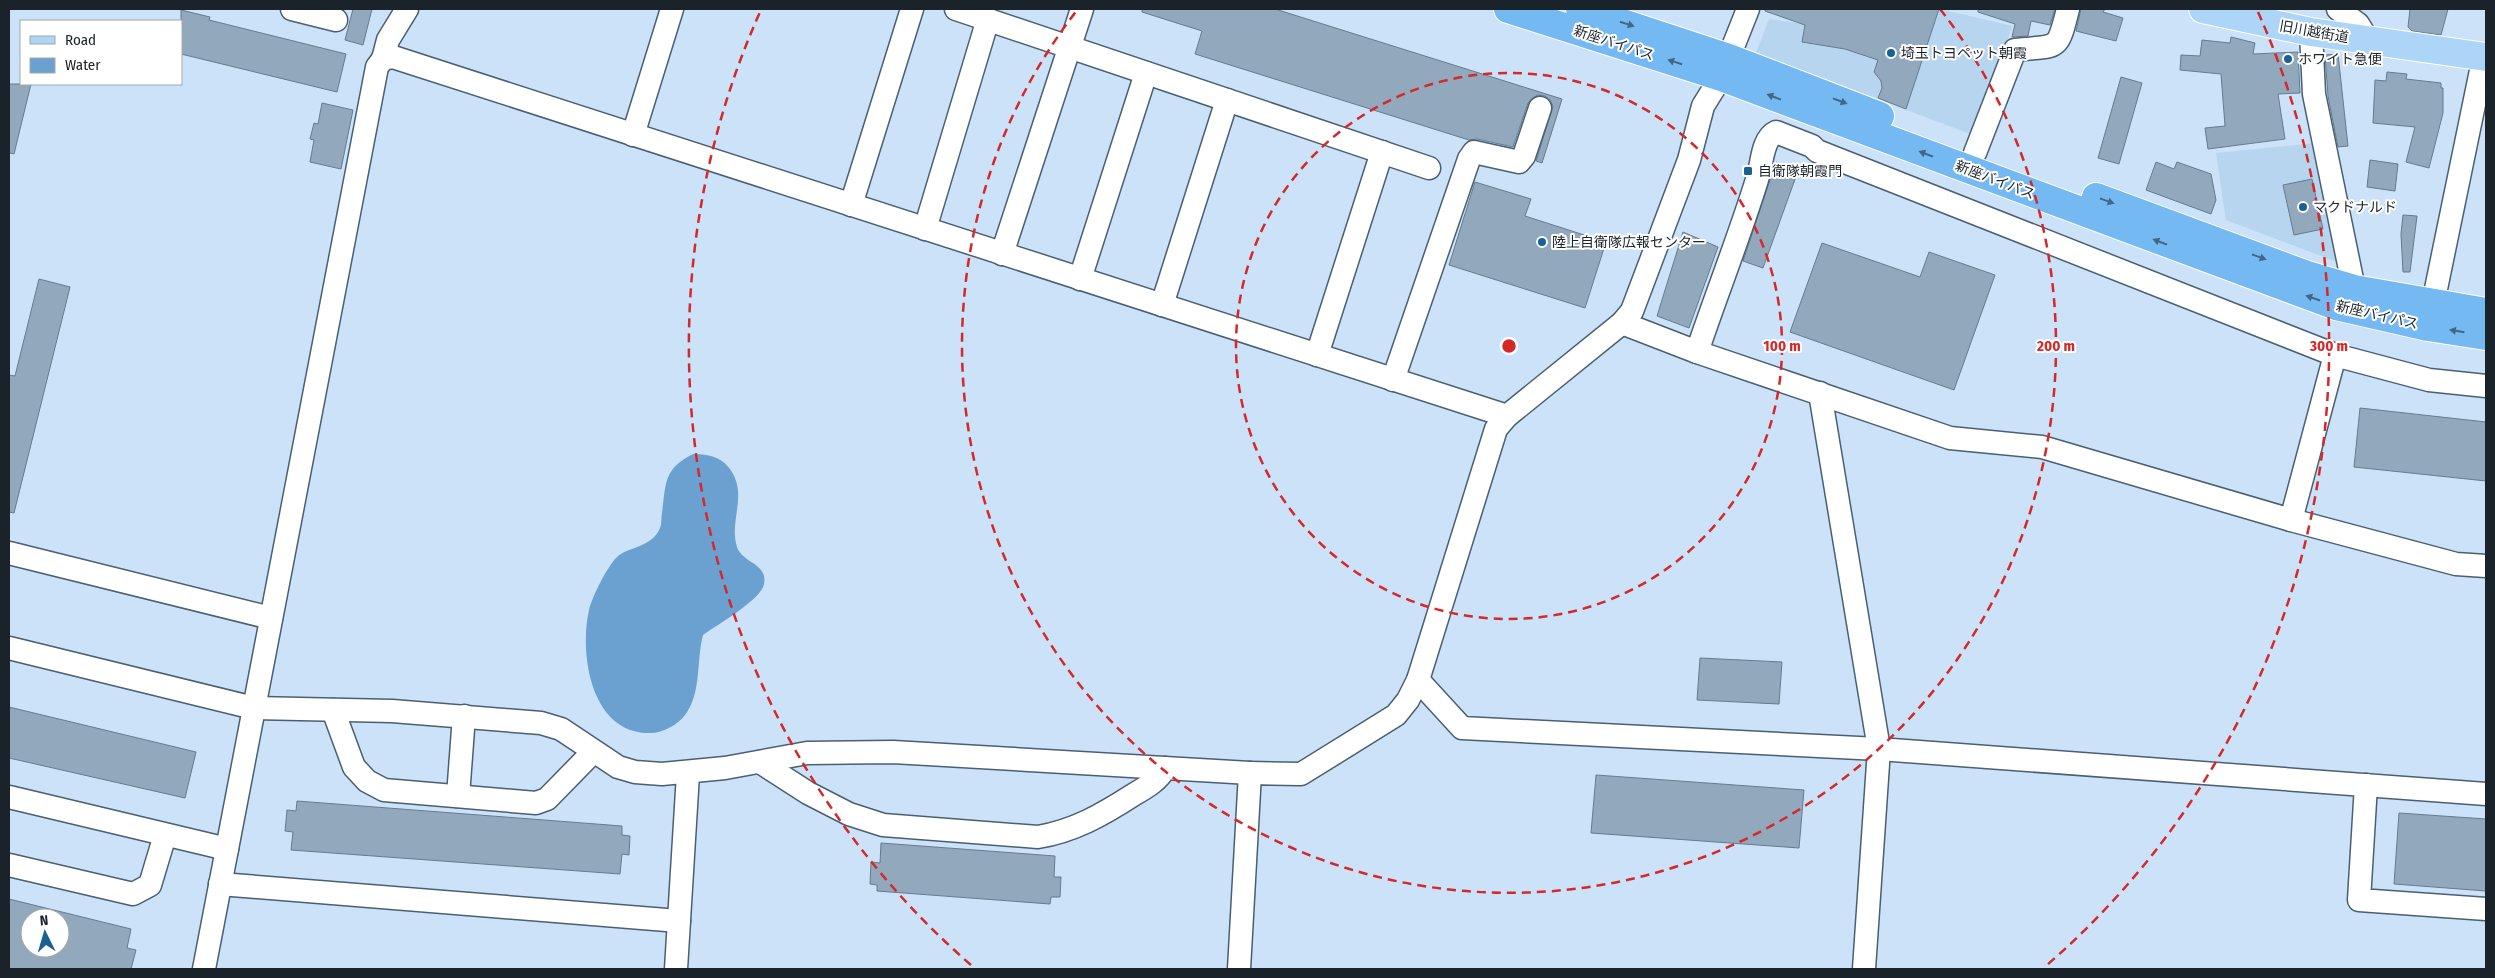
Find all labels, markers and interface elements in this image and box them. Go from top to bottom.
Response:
street label: 旧川越街道 [2278,18,2350,46]
legend [20,20,182,85]
one-way arrow [1619,21,1634,28]
street label: 新座バイパス [1572,22,1656,64]
text: Road [65,31,96,49]
place label: 埼玉トヨペット朝霞 [1901,45,2027,62]
marker: 埼玉トヨペット朝霞 [1885,47,1897,59]
place label: ホワイト急便 [2298,51,2382,68]
marker: ホワイト急便 [2282,53,2294,65]
text: Water [65,56,101,74]
one-way arrow [1667,58,1682,65]
one-way arrow [1766,93,1781,101]
one-way arrow [1833,97,1848,105]
one-way arrow [1919,150,1934,157]
street label: 新座バイパス [1953,157,2037,203]
place label: 自衛隊朝霞門 [1758,163,1842,180]
marker: 自衛隊朝霞門 [1742,165,1754,177]
one-way arrow [2100,197,2115,205]
place label: マクドナルド [2313,199,2397,216]
marker: マクドナルド [2297,201,2309,213]
place label: 陸上自衛隊広報センター [1552,234,1706,251]
marker: 陸上自衛隊広報センター [1536,236,1548,248]
one-way arrow [2153,238,2168,245]
one-way arrow [2252,254,2267,261]
one-way arrow [2305,294,2320,301]
street label: 新座バイパス [2334,297,2420,333]
one-way arrow [2449,327,2465,335]
centre of rings [1500,337,1518,355]
text: 100 m [1763,337,1801,355]
text: 200 m [2036,337,2075,355]
text: 300 m [2309,337,2348,355]
north arrow [20,908,70,958]
text: N [39,912,49,929]

